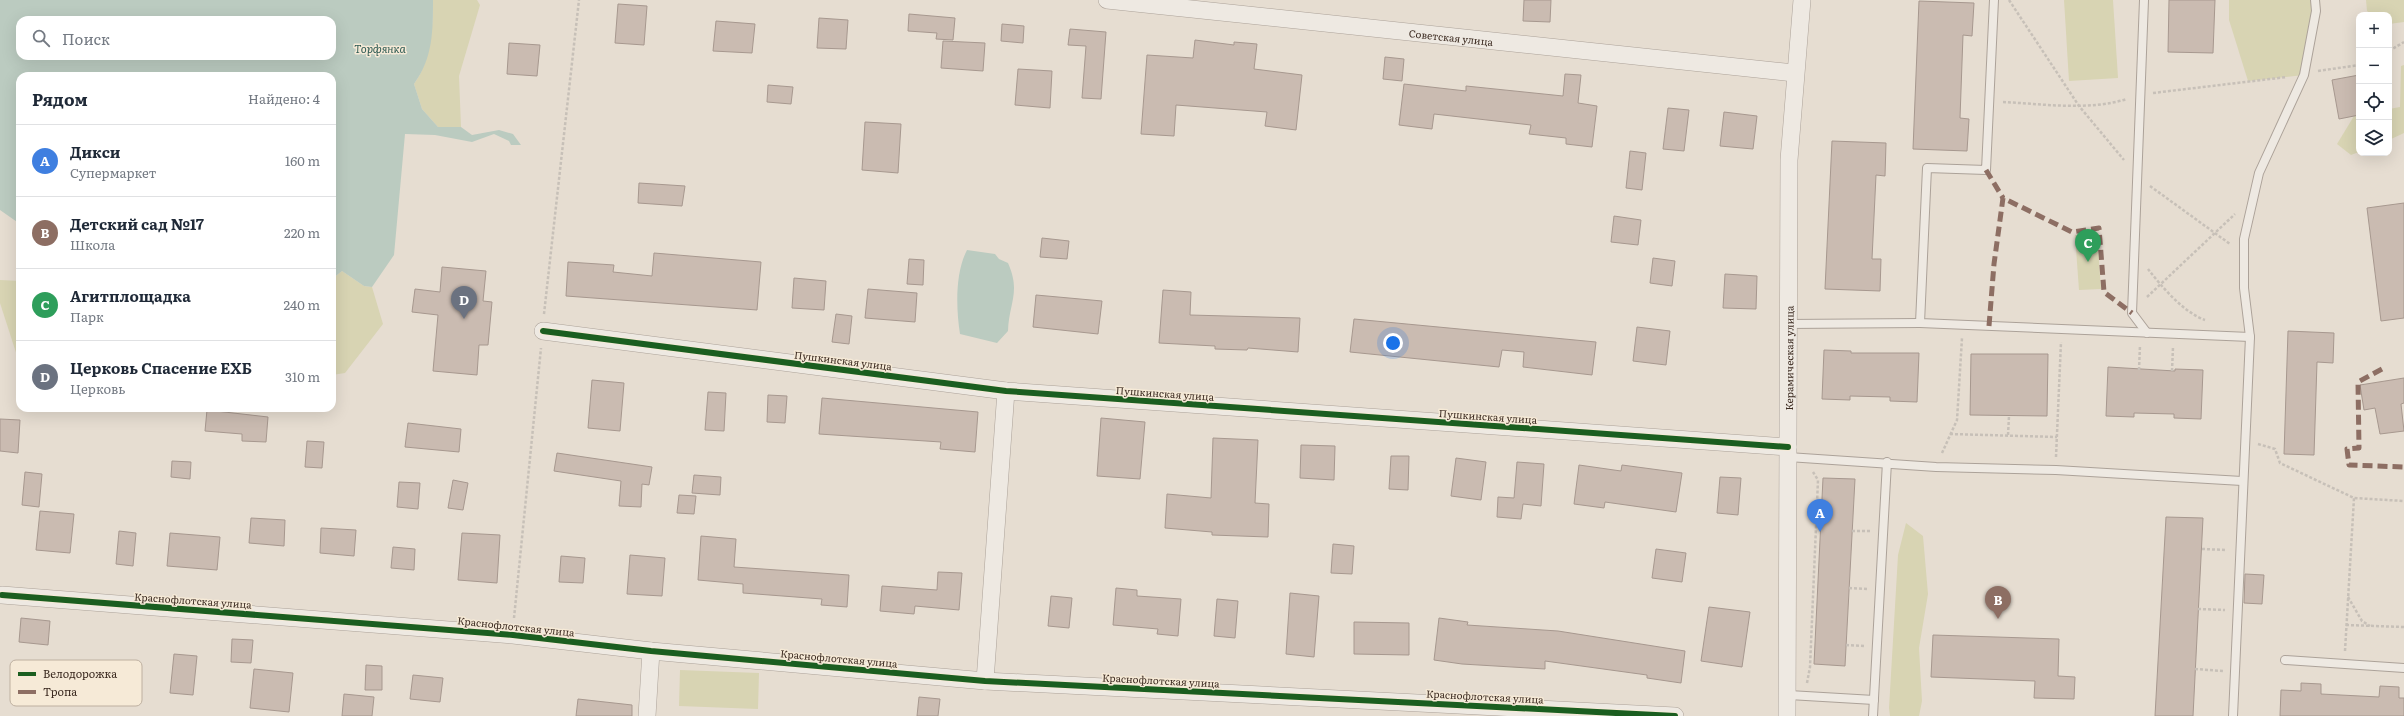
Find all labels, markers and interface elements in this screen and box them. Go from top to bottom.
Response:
map controls [2356,12,2392,156]
button: + [2356,12,2392,48]
search box [16,16,336,60]
street label: Советская улица [1408,25,1494,49]
icon: search [30,27,52,49]
text: Поиск [62,27,110,50]
water label: Торфянка [354,40,406,56]
button: − [2356,48,2392,84]
button: locate [2356,84,2392,120]
text: Рядом [32,86,88,111]
text: Найдено: 4 [248,89,320,108]
button: layers [2356,120,2392,156]
text: Дикси [70,140,120,163]
text: A [40,151,50,170]
text: 160 m [285,151,320,170]
text: Супермаркет [70,163,156,182]
text: Детский сад №17 [70,212,204,235]
text: B [41,223,49,242]
text: 220 m [284,223,320,242]
pin: C [2075,229,2101,262]
text: Школа [70,235,115,254]
text: Агитплощадка [70,284,191,307]
pin: D [451,286,477,319]
text: C [40,295,50,314]
text: 240 m [284,295,320,314]
street label: Керамическая улица [1781,305,1796,411]
text: Парк [70,307,104,326]
your location [1383,333,1403,353]
street label: Пушкинская улица [793,347,893,374]
text: Церковь Спасение ЕХБ [70,356,252,379]
text: D [40,367,50,386]
text: 310 m [285,367,320,386]
text: Церковь [70,379,125,398]
street label: Пушкинская улица [1115,382,1215,404]
street label: Пушкинская улица [1438,405,1538,427]
pin: A [1807,499,1833,532]
pin: B [1985,586,2011,619]
street label: Краснофлотская улица [134,588,253,612]
street label: Краснофлотская улица [457,612,576,640]
street label: Краснофлотская улица [780,645,899,671]
legend [10,660,142,706]
text: Велодорожка [43,665,117,681]
street label: Краснофлотская улица [1102,669,1221,691]
text: Тропа [43,683,77,699]
street label: Краснофлотская улица [1426,685,1545,707]

